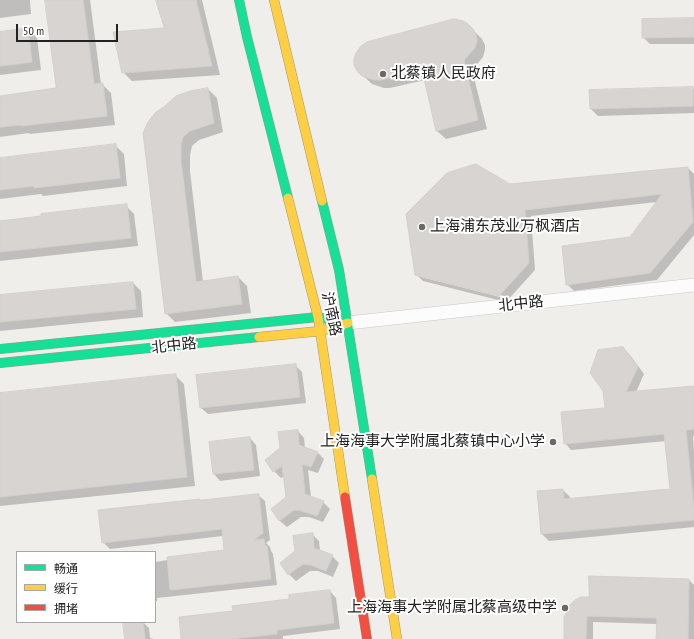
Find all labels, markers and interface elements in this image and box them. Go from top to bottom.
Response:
scale bar [18,16,120,42]
text: 50 m [23,23,44,38]
place label: 北蔡镇人民政府 [391,65,496,83]
marker: 北蔡镇人民政府 [378,69,388,79]
place label: 上海浦东茂业万枫酒店 [430,218,580,236]
marker: 上海浦东茂业万枫酒店 [417,222,427,232]
street label: 沪南路 [318,290,344,338]
street label: 北中路 [498,293,544,315]
street label: 北中路 [151,335,197,357]
place label: 上海海事大学附属北蔡镇中心小学 [320,433,545,451]
marker: 上海海事大学附属北蔡镇中心小学 [548,437,558,447]
legend [16,551,156,623]
text: 畅通 [54,561,78,576]
text: 缓行 [54,581,78,596]
place label: 上海海事大学附属北蔡高级中学 [347,599,557,617]
text: 拥堵 [54,601,78,616]
marker: 上海海事大学附属北蔡高级中学 [560,603,570,613]

